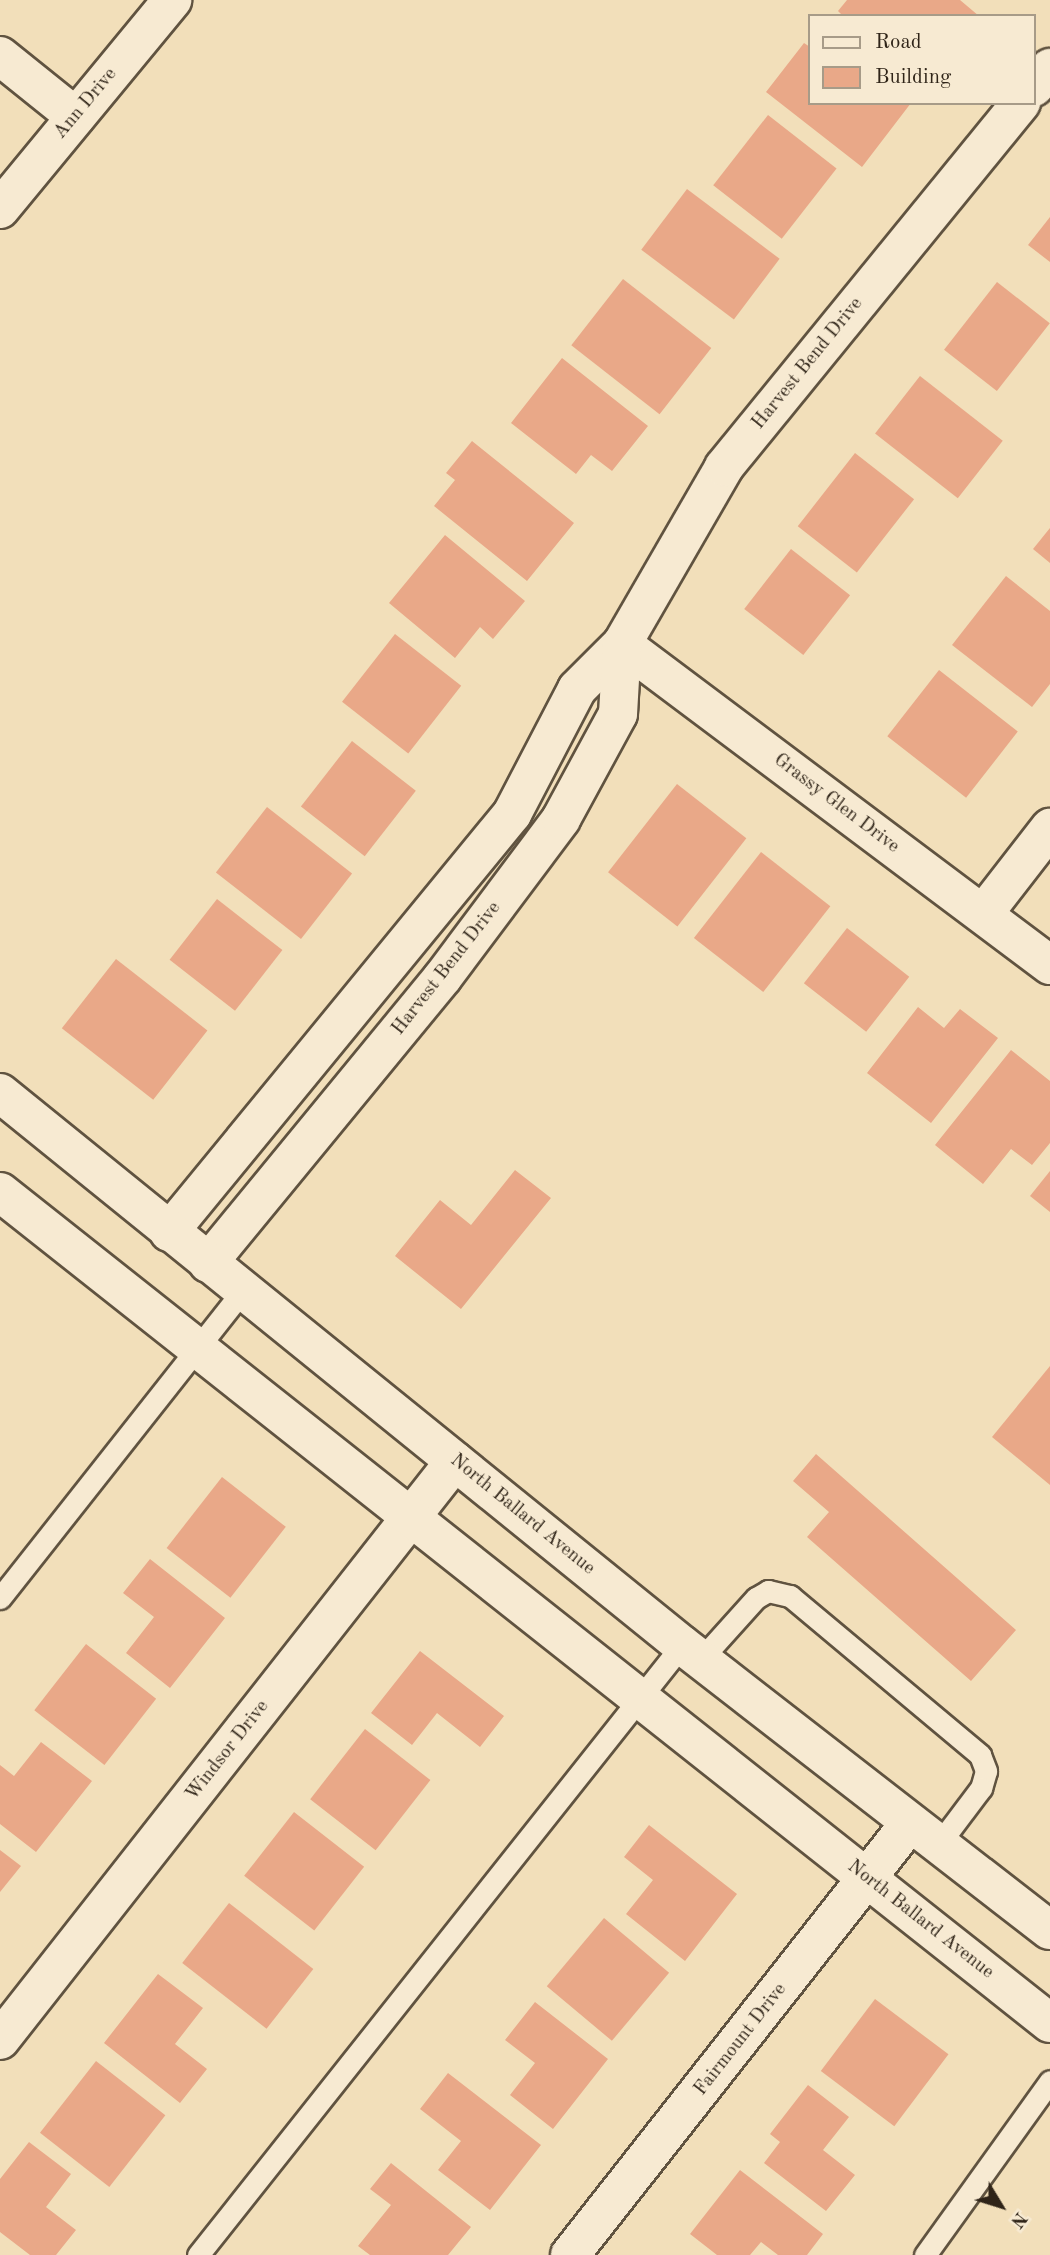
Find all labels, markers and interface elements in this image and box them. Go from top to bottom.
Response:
legend [808,14,1036,105]
text: Road [875,32,922,53]
street label: Ann Drive [50,64,122,144]
text: Building [875,67,951,88]
street label: Harvest Bend Drive [748,293,868,435]
street label: Grassy Glen Drive [769,749,903,859]
street label: Harvest Bend Drive [388,898,506,1040]
street label: North Ballard Avenue [445,1450,599,1580]
street label: Windsor Drive [182,1696,274,1806]
street label: North Ballard Avenue [842,1856,998,1984]
street label: Fairmount Drive [690,1979,792,2101]
north arrow [966,2171,1036,2241]
text: N [1006,2208,1030,2231]

